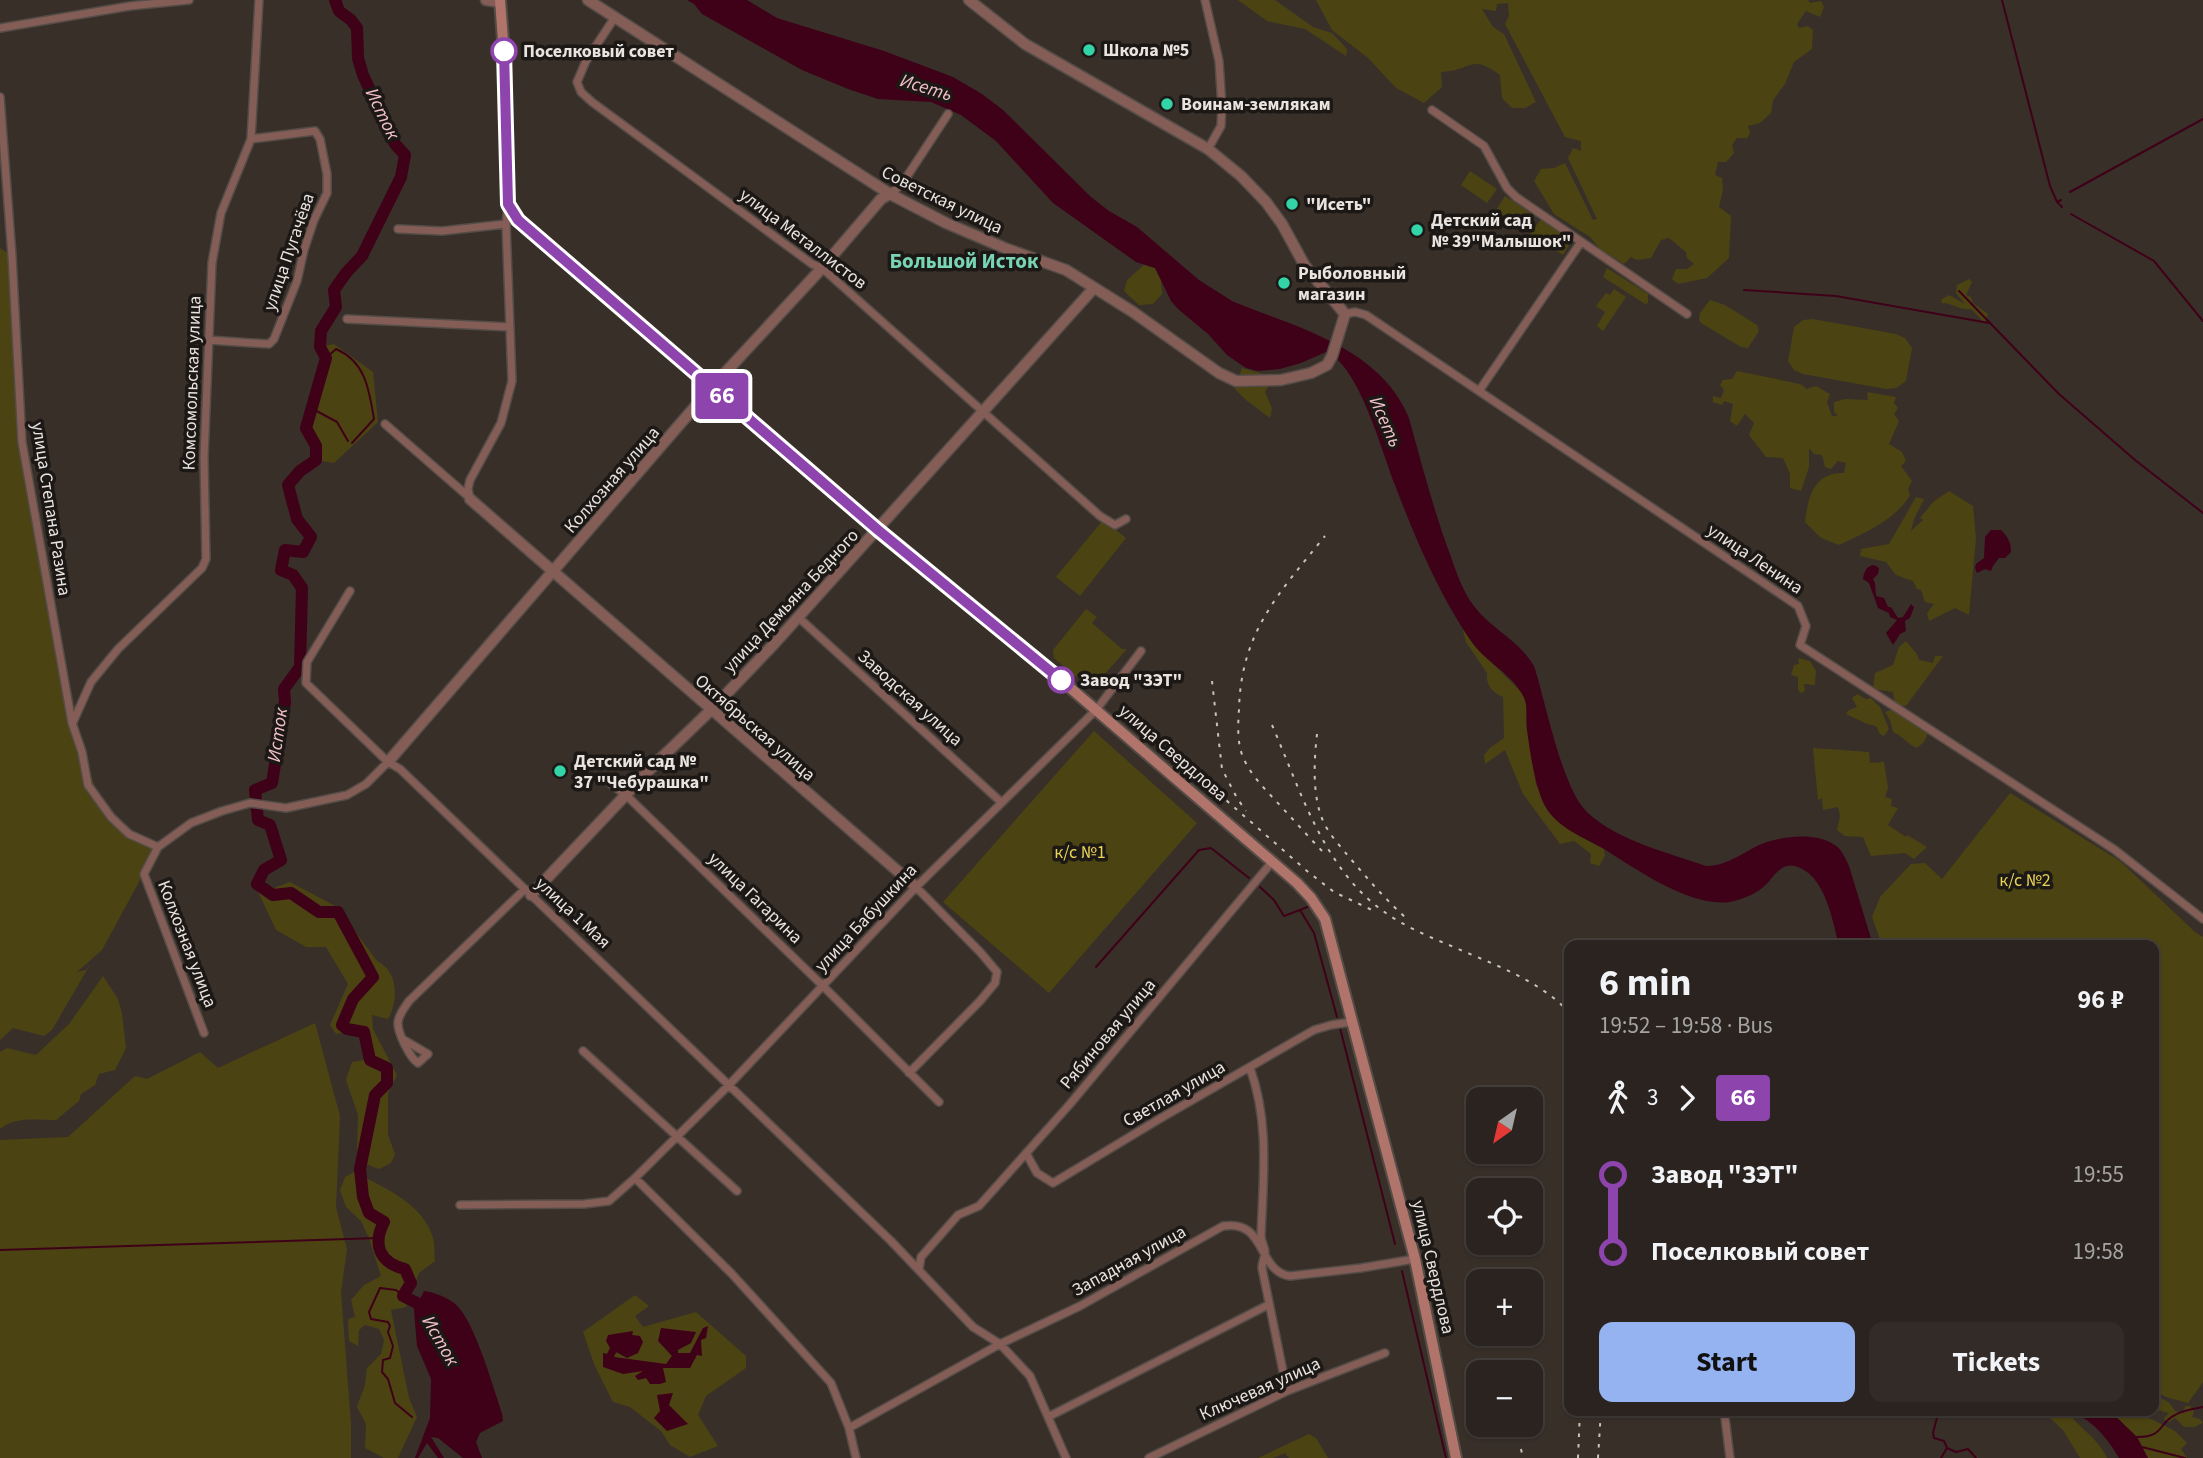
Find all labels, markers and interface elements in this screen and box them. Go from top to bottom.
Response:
marker: Поселковый совет [491,38,517,64]
place label: Школа №5 [1103,38,1189,63]
place label: Поселковый совет [523,39,674,64]
marker: Школа №5 [1081,42,1097,58]
water label: Исеть [897,67,955,109]
water label: Исток [358,84,406,145]
place label: Воинам-землякам [1181,92,1331,117]
marker: Воинам-землякам [1159,96,1175,112]
street label: Советская улица [877,160,1007,240]
street label: улица Металлистов [734,183,872,295]
street label: улица Пугачёва [257,190,321,314]
place label: "Исеть" [1306,192,1371,217]
marker: "Исеть" [1284,196,1300,212]
place label: Детский сад № 39"Малышок" [1431,208,1571,254]
marker: Детский сад № 39"Малышок" [1409,222,1425,238]
district label: Большой Исток [889,246,1039,276]
place label: Рыболовный магазин [1298,261,1406,307]
marker: Рыболовный магазин [1276,275,1292,291]
street label: Комсомольская улица [176,295,208,471]
line badge: 66 [690,373,754,419]
text: 66 [709,378,735,413]
water label: Исеть [1362,392,1408,452]
street label: улица Степана Разина [25,420,77,598]
street label: Колхозная улица [559,421,665,539]
street label: улица Ленина [1702,518,1808,600]
street label: улица Демьяна Бедного [718,523,864,679]
street label: Заводская улица [852,644,968,752]
marker: Завод "ЗЭТ" [1048,667,1074,693]
place label: Завод "ЗЭТ" [1080,668,1182,693]
street label: Октябрьская улица [689,669,821,787]
street label: улица Свердлова [1113,699,1233,807]
water label: Исток [261,705,295,764]
place label: Детский сад № 37 "Чебурашка" [574,749,709,795]
marker: Детский сад № 37 "Чебурашка" [552,763,568,779]
park label: к/с №1 [1054,840,1106,865]
street label: улица Гагарина [702,847,808,949]
street label: улица Бабушкина [809,858,923,978]
park label: к/с №2 [1999,868,2051,893]
street label: улица 1 Мая [530,872,616,954]
street label: Колхозная улица [151,877,223,1011]
text: 6 min [1599,956,1691,1010]
street label: Рябиновая улица [1054,973,1162,1095]
text: 96 ₽ [2078,981,2124,1018]
text: 19:52 – 19:58 · Bus [1599,1009,1773,1042]
street label: Светлая улица [1118,1055,1230,1133]
icon: walk [1599,1079,1637,1117]
icon: forward [1668,1079,1706,1117]
text: 66 [1730,1080,1756,1115]
text: 3 [1647,1081,1658,1114]
north arrow [1466,1087,1544,1164]
map controls [1466,1087,1543,1437]
text: Завод "ЗЭТ" [1651,1156,1798,1193]
text: 19:55 [2073,1158,2124,1191]
button: locate [1466,1178,1543,1255]
street label: улица Свердлова [1405,1198,1461,1336]
street label: Западная улица [1067,1219,1191,1303]
text: Поселковый совет [1651,1233,1869,1270]
text: 19:58 [2073,1235,2124,1268]
button: + [1466,1269,1543,1346]
water label: Исток [415,1311,466,1372]
button: Start [1599,1322,1855,1402]
button: Tickets [1869,1322,2124,1402]
street label: Ключевая улица [1196,1351,1324,1427]
button: − [1466,1360,1543,1437]

